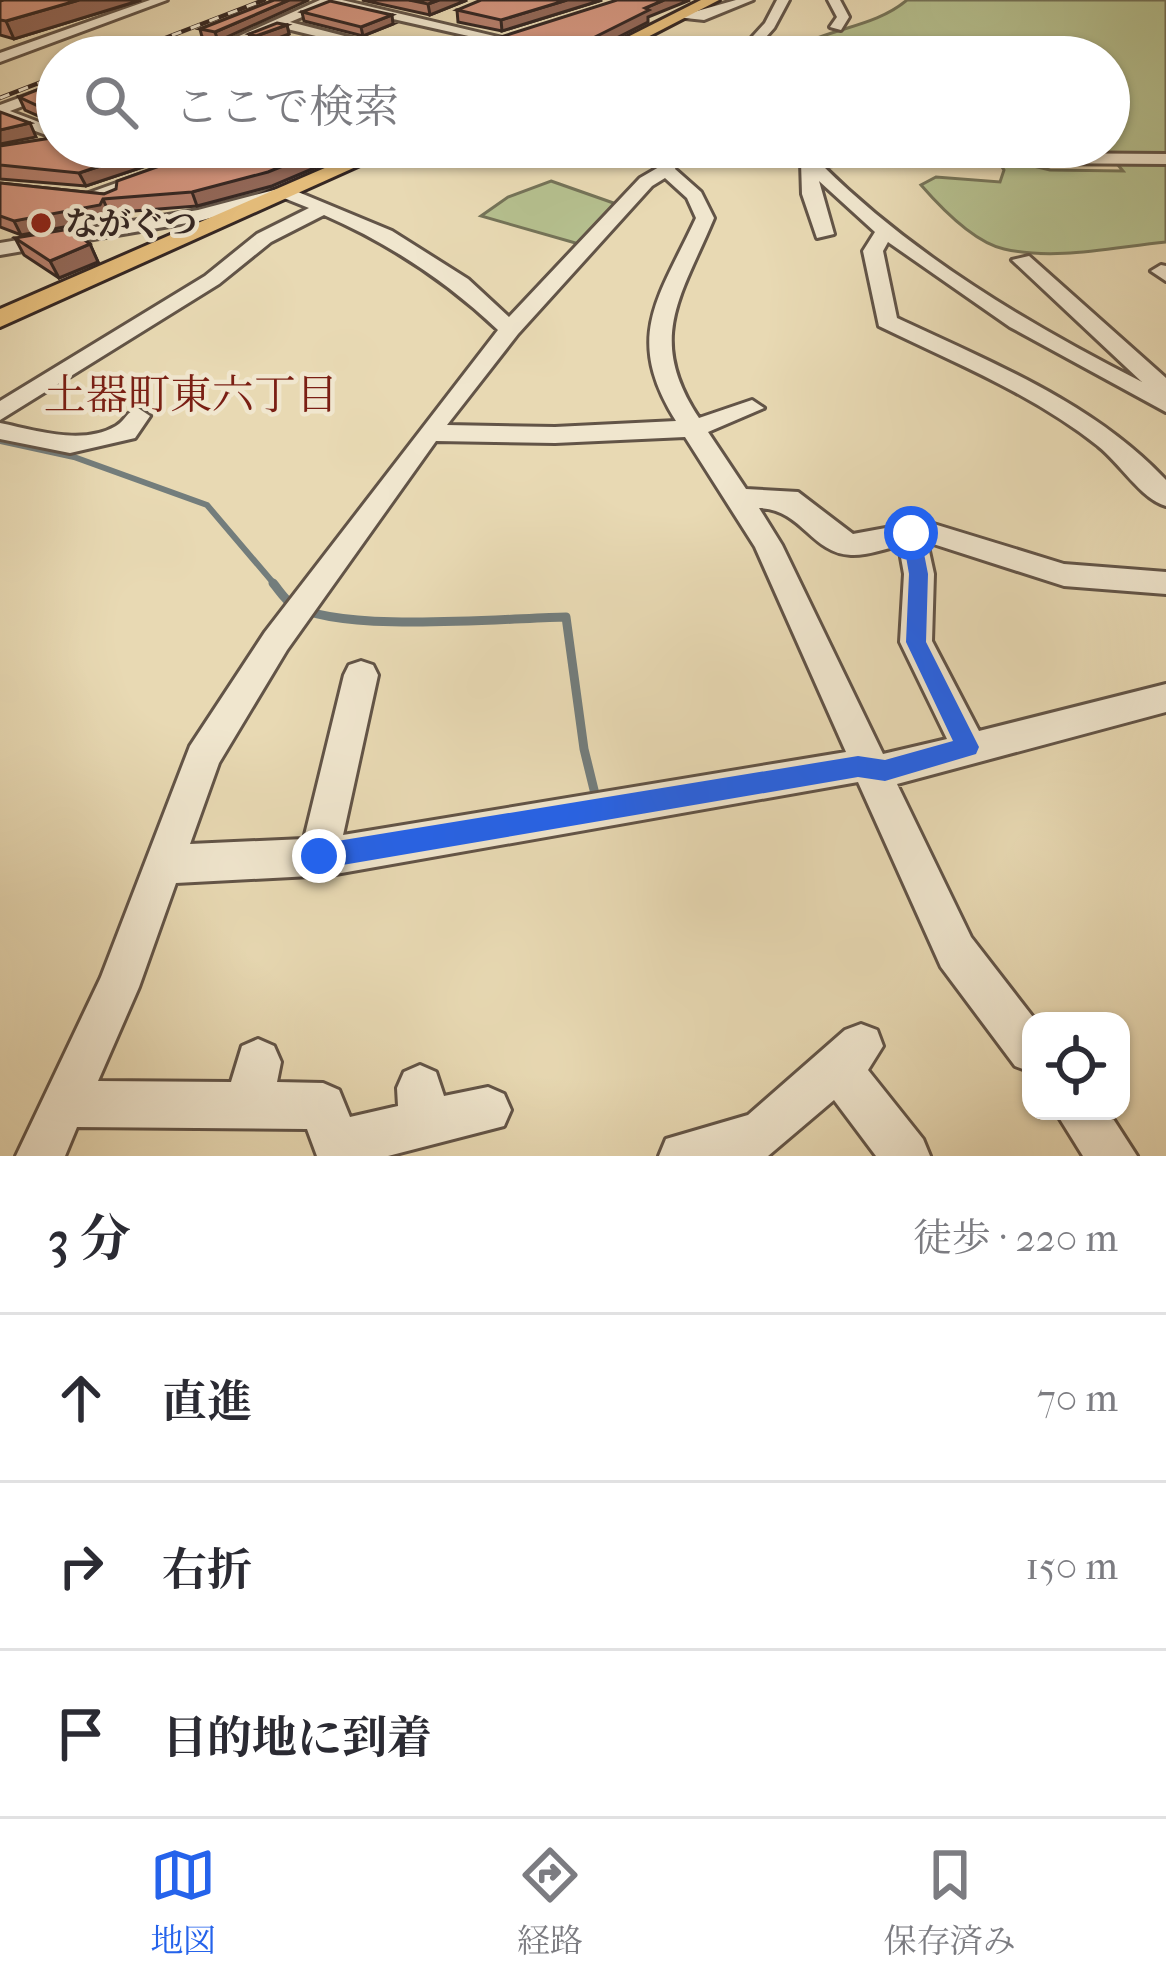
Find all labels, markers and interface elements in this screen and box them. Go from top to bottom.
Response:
search box [36,36,1130,168]
icon: search [78,69,144,135]
text: ここで検索 [174,81,399,134]
place label: ながぐつ [65,205,197,244]
marker: ながぐつ [28,210,54,236]
district label: 土器町東六丁目 [44,371,338,420]
route start [884,506,938,560]
route end [292,829,346,883]
map controls [1022,1012,1130,1120]
button: locate [1022,1012,1130,1120]
text: 3 分 [48,1209,131,1269]
text: 徒歩 · 220 m [913,1215,1118,1261]
icon: ahead [48,1365,114,1431]
text: 70 m [1037,1375,1118,1421]
text: 直進 [162,1376,252,1429]
icon: right [48,1533,114,1599]
text: 150 m [1025,1543,1118,1589]
text: 右折 [162,1544,252,1597]
icon: arrive [48,1701,114,1767]
text: 目的地に到着 [162,1712,432,1765]
tab: 地図 [150,1842,216,1961]
tab: 経路 [517,1842,583,1961]
tab: 保存済み [884,1842,1016,1961]

